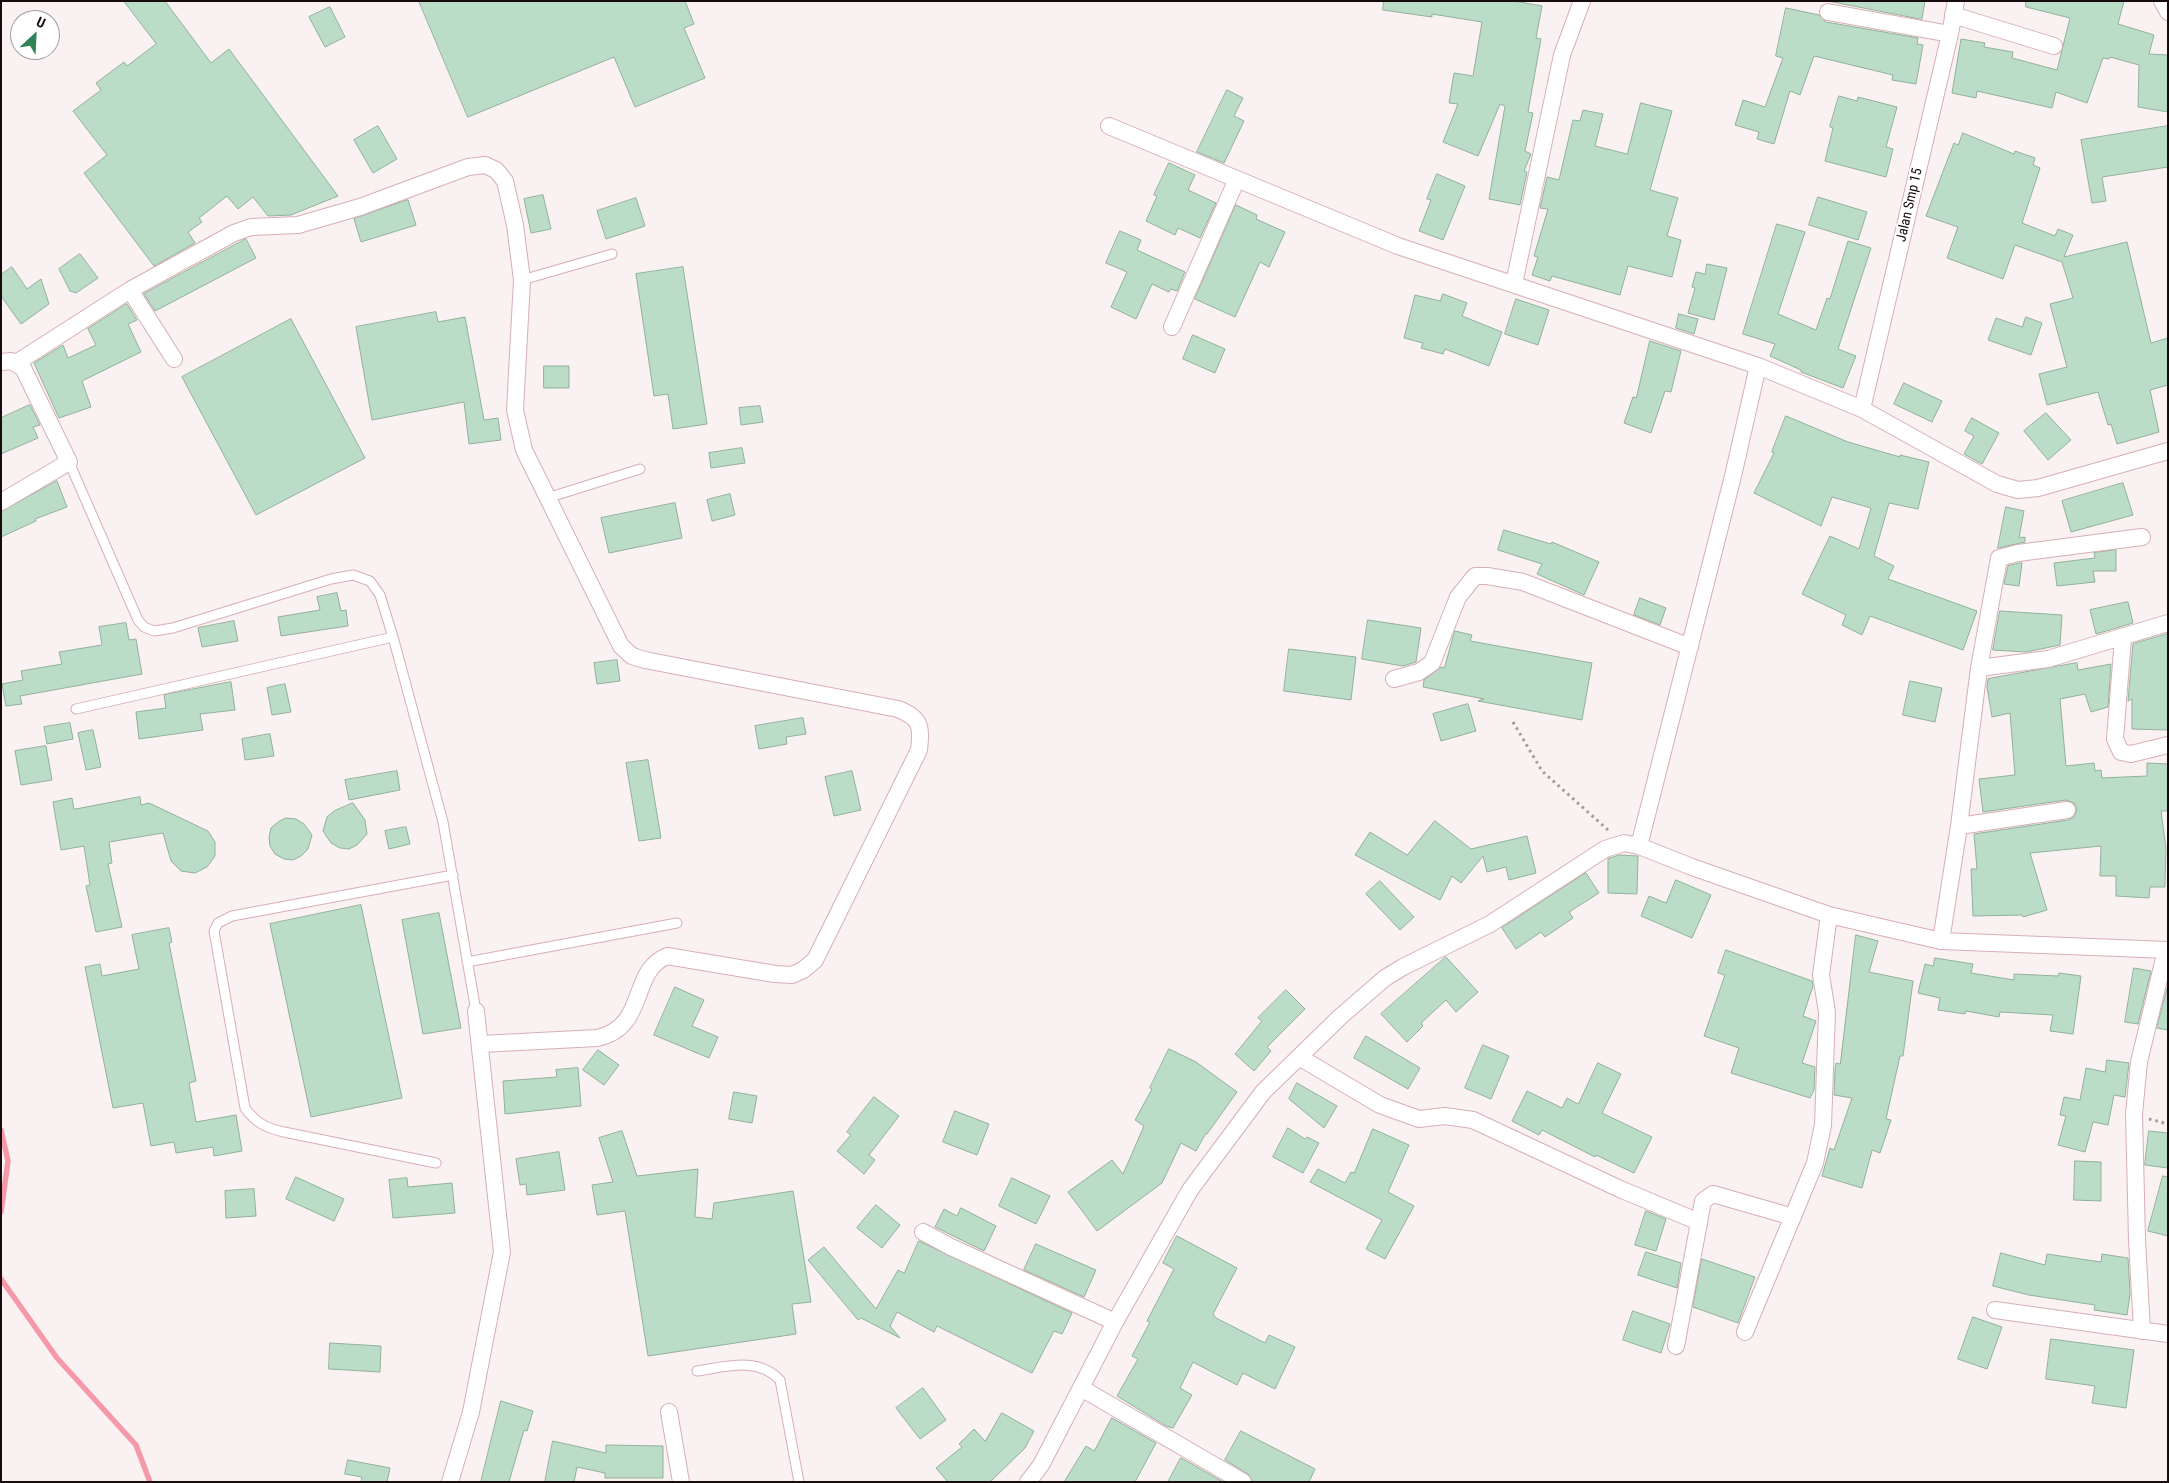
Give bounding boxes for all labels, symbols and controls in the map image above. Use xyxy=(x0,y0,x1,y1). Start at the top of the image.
north arrow xyxy=(10,10,60,60)
text: U xyxy=(34,13,48,31)
street label: Jalan Smp 15 xyxy=(1893,167,1927,243)

